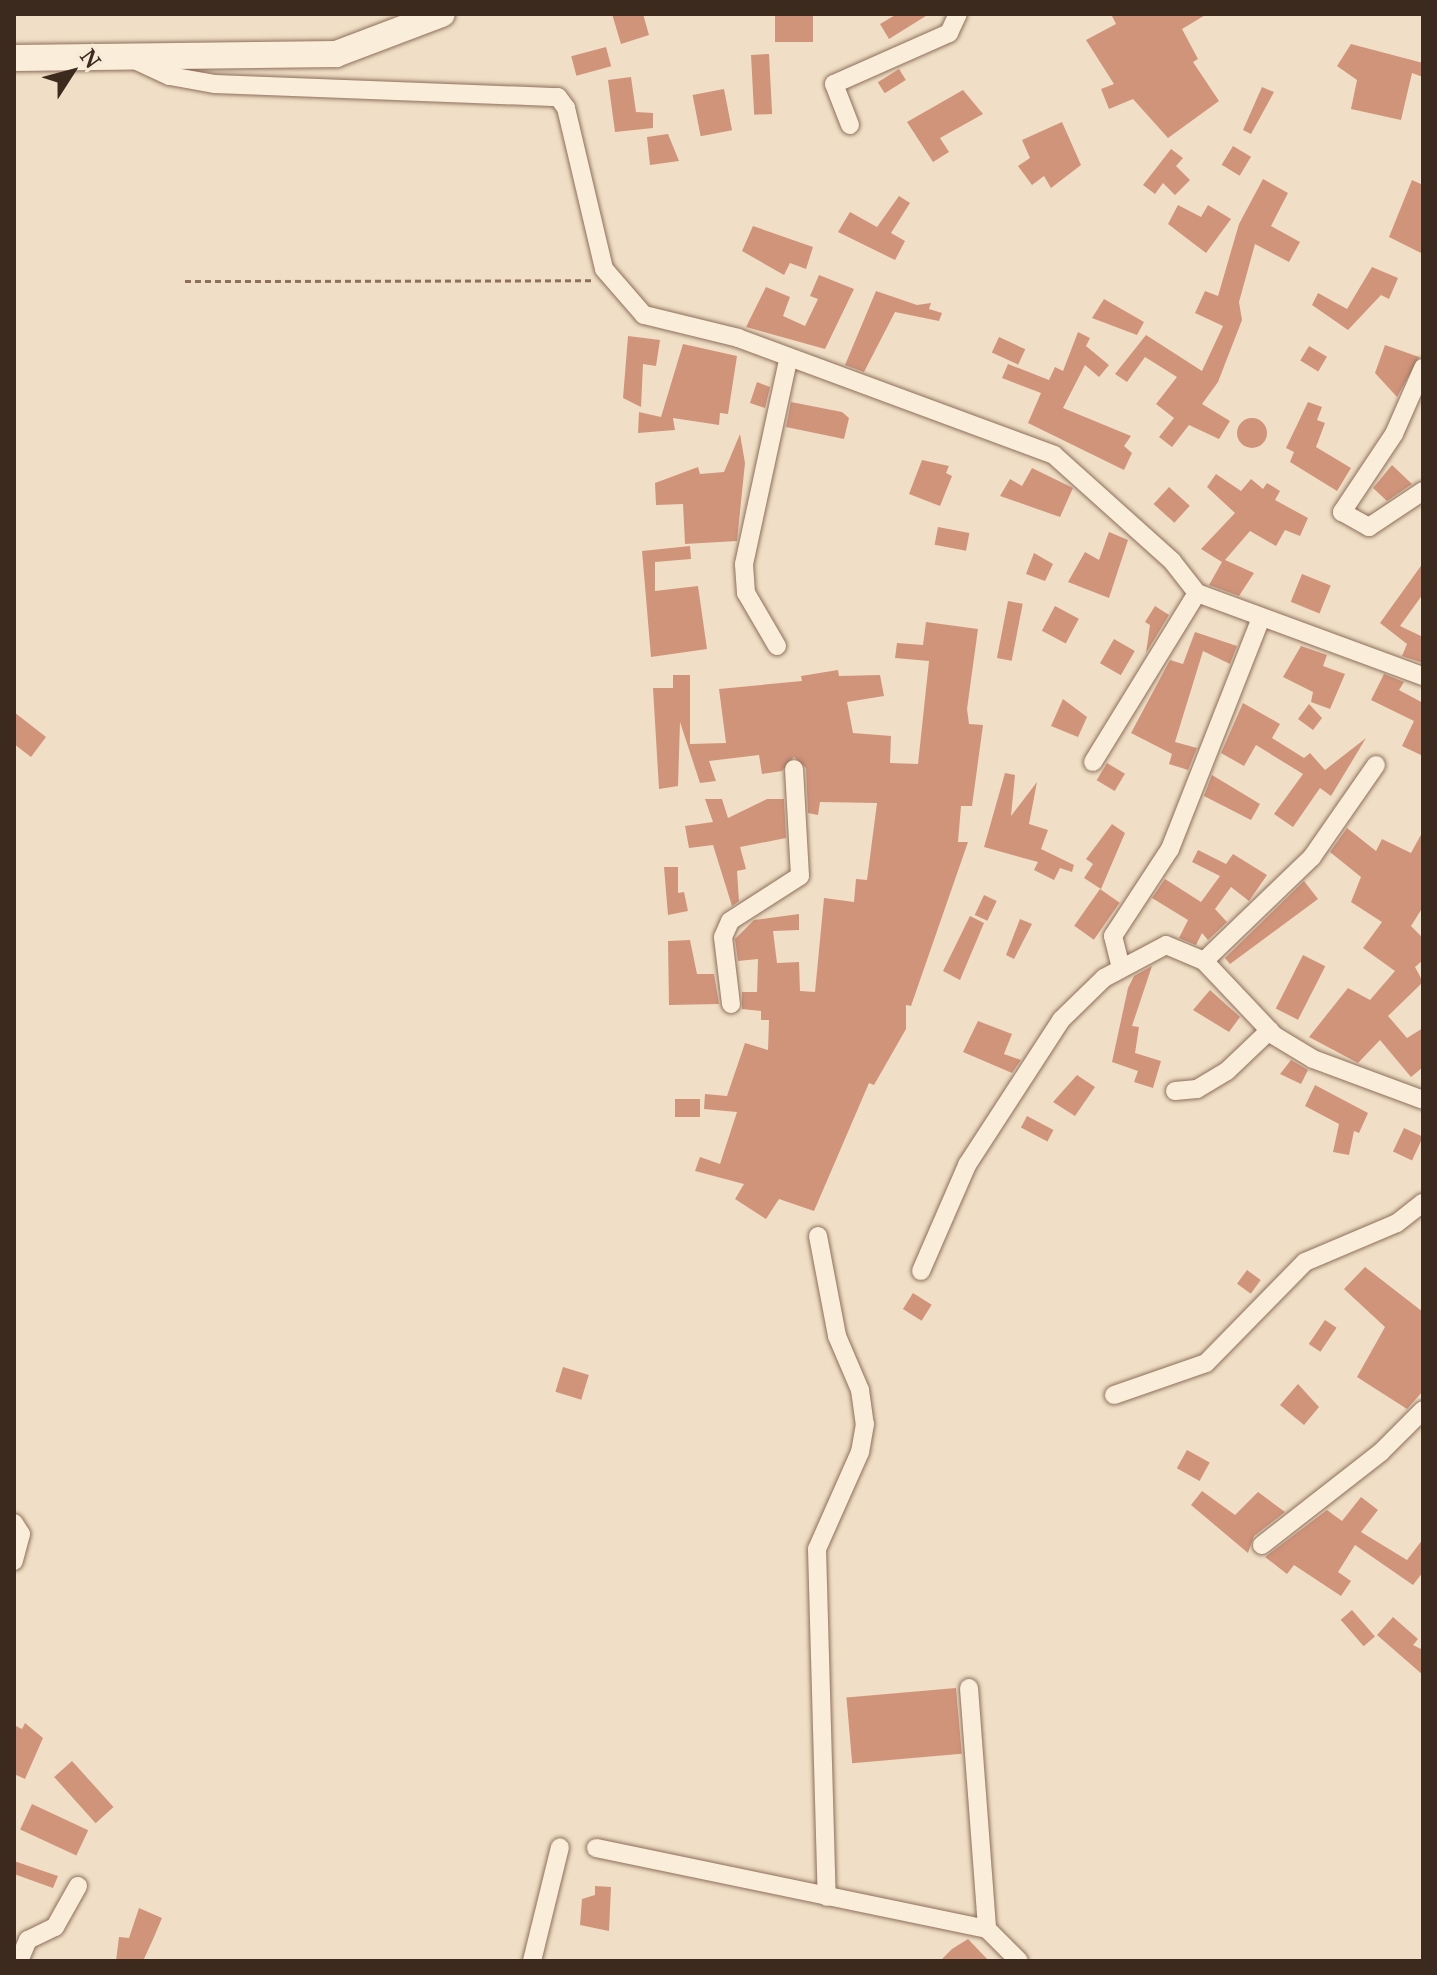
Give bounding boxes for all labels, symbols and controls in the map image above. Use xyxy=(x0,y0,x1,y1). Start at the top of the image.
north arrow xyxy=(32,32,112,112)
text: N xyxy=(74,42,109,74)

